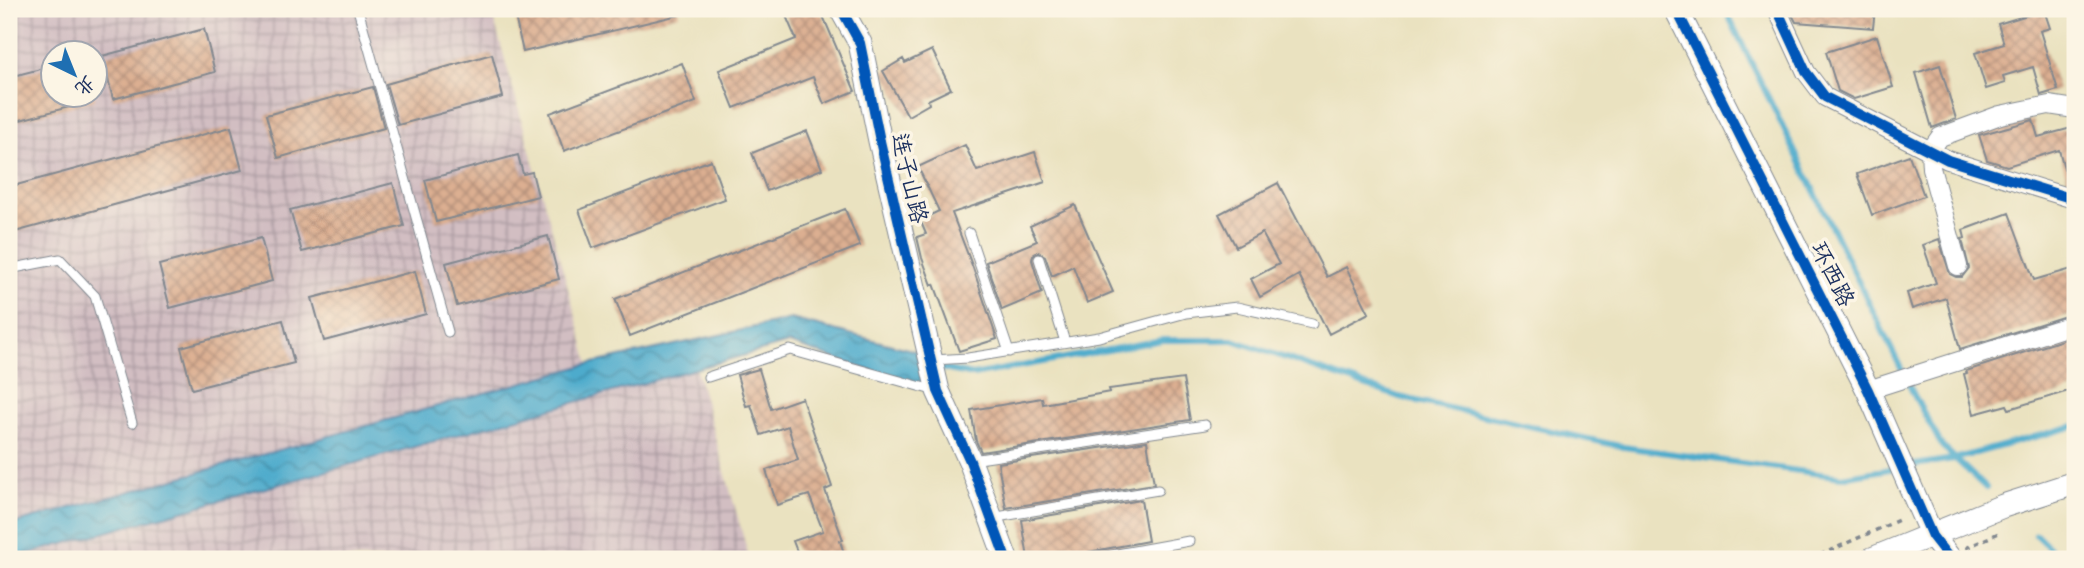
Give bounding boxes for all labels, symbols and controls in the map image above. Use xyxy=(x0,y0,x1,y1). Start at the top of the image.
north arrow xyxy=(38,38,108,108)
text: 北 xyxy=(70,71,99,100)
street label: 连子山路 xyxy=(886,130,933,226)
street label: 环西路 xyxy=(1805,237,1860,311)

